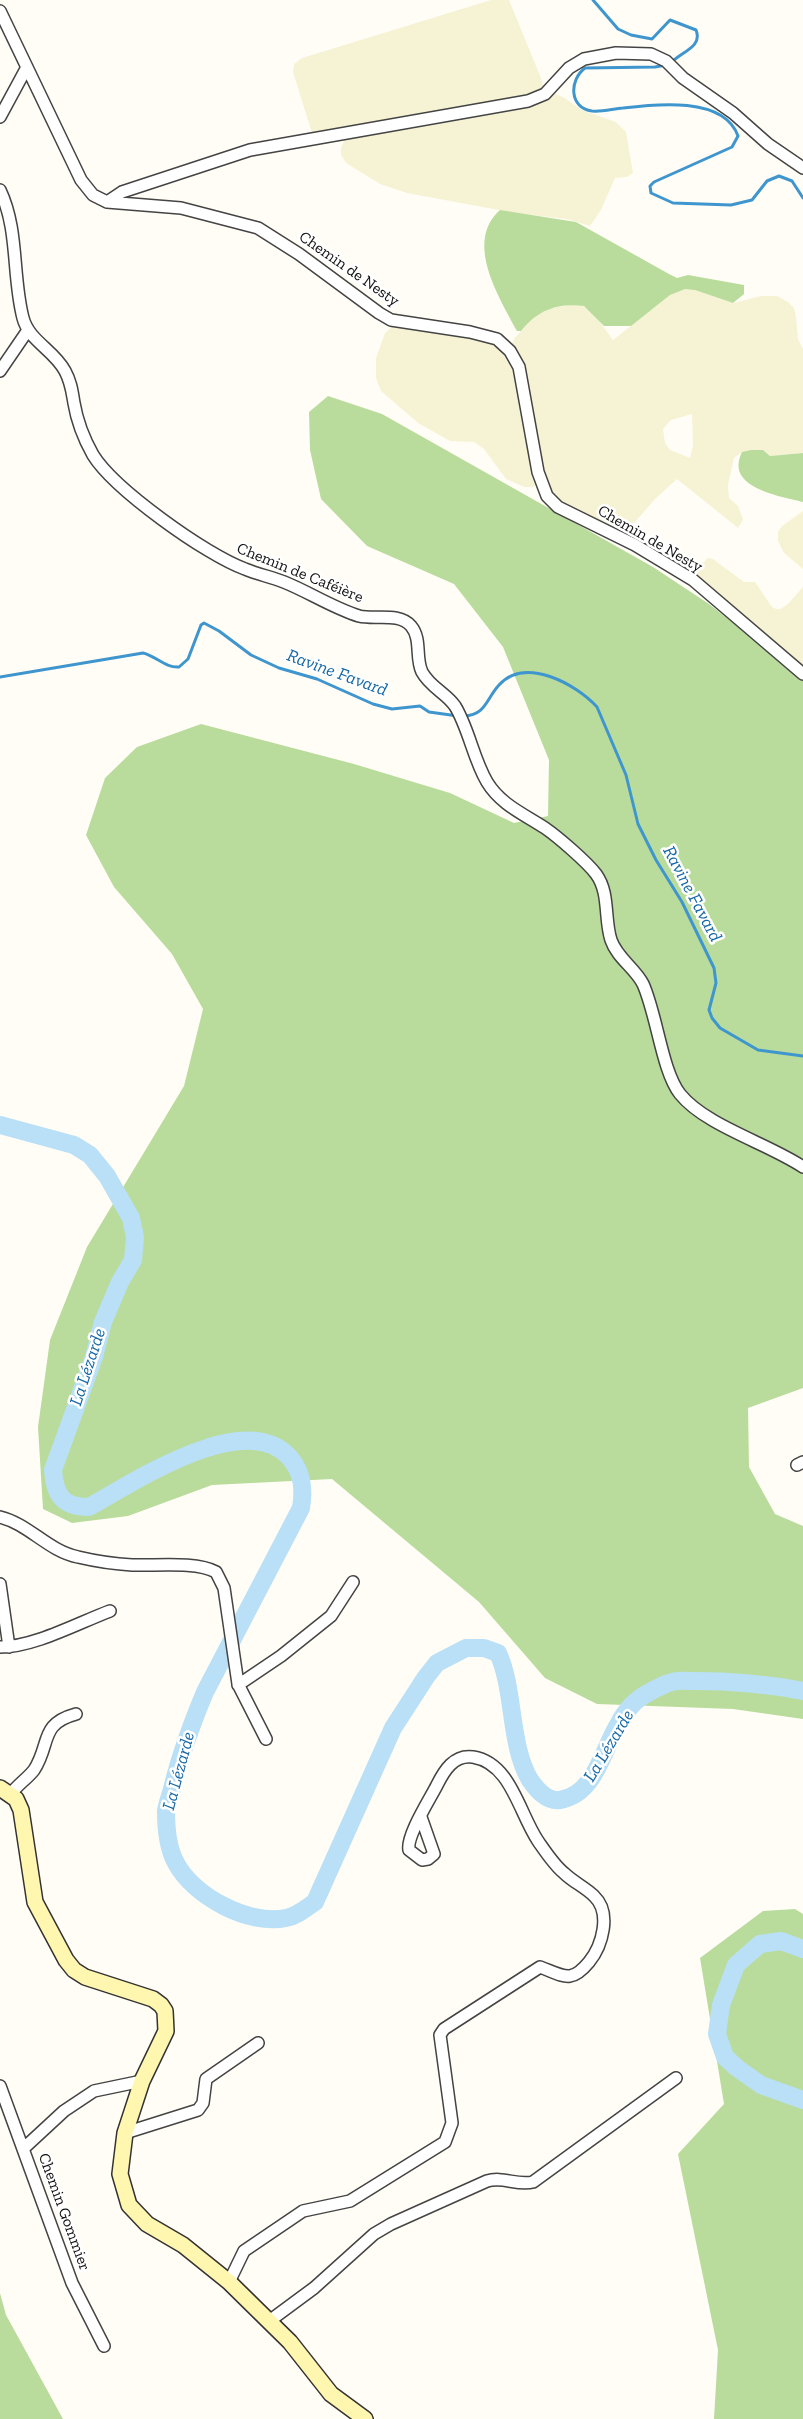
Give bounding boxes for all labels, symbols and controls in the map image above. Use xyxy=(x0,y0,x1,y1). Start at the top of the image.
street label: Chemin de Nesty xyxy=(295,227,403,311)
street label: Chemin de Nesty xyxy=(594,501,706,577)
street label: Chemin de Caféière xyxy=(234,539,366,607)
water label: Ravine Favard xyxy=(284,645,390,701)
water label: Ravine Favard xyxy=(658,842,726,946)
water label: La Lézarde xyxy=(65,1326,111,1408)
water label: La Lézarde xyxy=(579,1706,639,1786)
water label: La Lézarde xyxy=(158,1729,200,1813)
street label: Chemin Gommier xyxy=(34,2151,94,2273)

